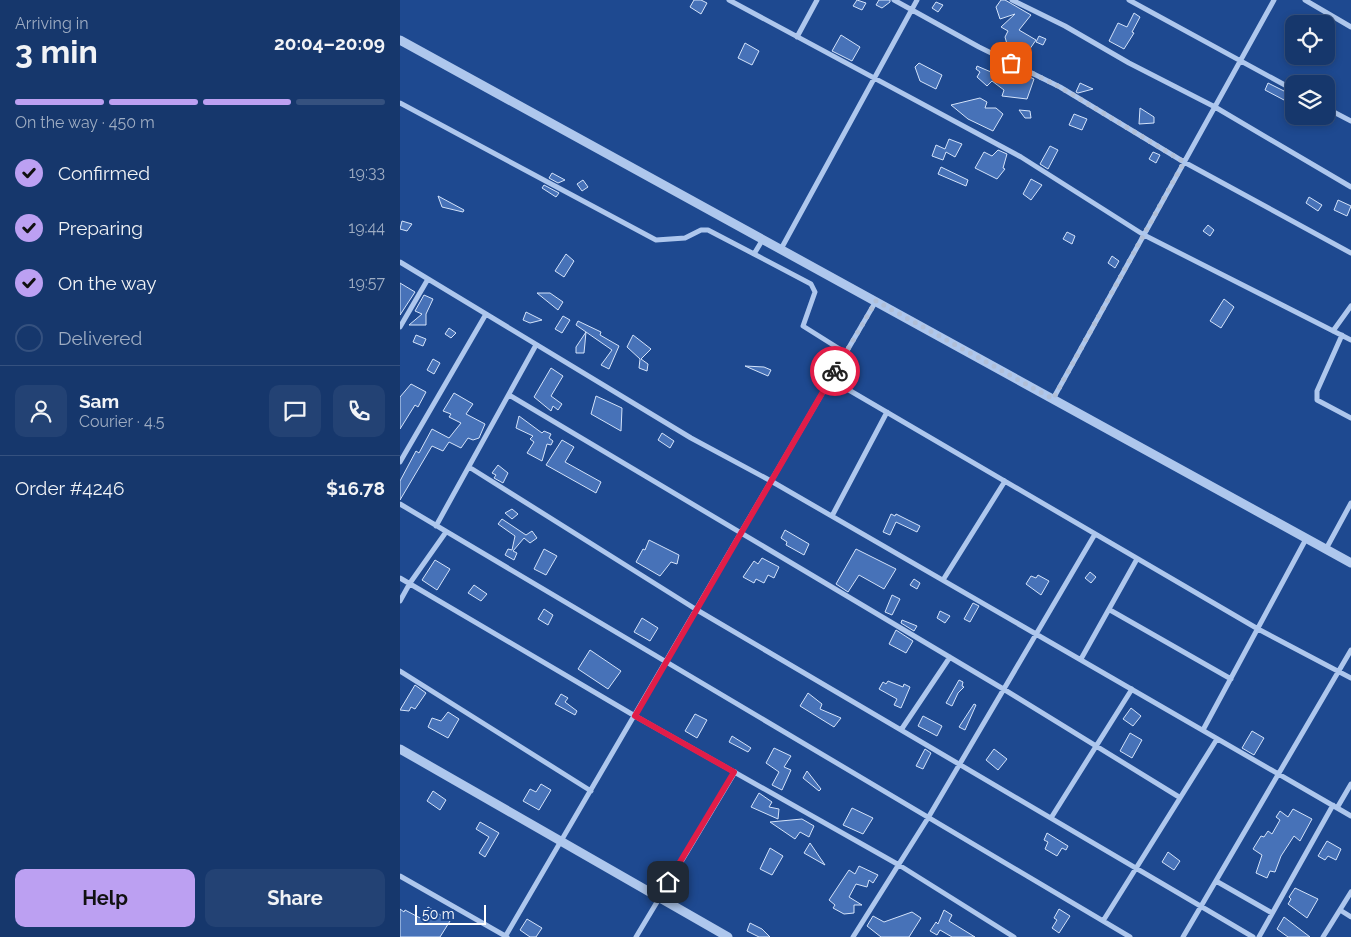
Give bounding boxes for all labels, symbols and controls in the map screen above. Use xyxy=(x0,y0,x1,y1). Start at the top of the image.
text: Arriving in xyxy=(15,14,89,33)
map controls xyxy=(1285,15,1335,125)
button: locate xyxy=(1285,15,1335,65)
text: 20:04–20:09 xyxy=(274,32,385,54)
text: 3 min xyxy=(15,33,98,70)
pin xyxy=(990,42,1032,84)
icon: bag xyxy=(997,49,1025,77)
button: layers xyxy=(1285,75,1335,125)
text: On the way · 450 m xyxy=(15,113,155,132)
icon: check xyxy=(15,159,43,187)
text: Confirmed xyxy=(58,162,150,184)
text: 19:33 xyxy=(349,163,385,182)
icon: check xyxy=(15,214,43,242)
text: Preparing xyxy=(58,217,143,239)
text: 19:44 xyxy=(348,218,385,237)
icon: check xyxy=(15,269,43,297)
text: On the way xyxy=(58,272,157,294)
text: 19:57 xyxy=(349,273,385,292)
text: Delivered xyxy=(58,327,142,349)
courier xyxy=(810,346,860,396)
icon: bike xyxy=(821,357,849,385)
button: person xyxy=(15,385,67,437)
button: chat xyxy=(269,385,321,437)
button: phone xyxy=(333,385,385,437)
text: Sam xyxy=(79,390,119,412)
text: Courier · 4.5 xyxy=(79,412,164,431)
text: Order #4246 xyxy=(15,477,124,499)
text: $16.78 xyxy=(326,477,385,499)
pin xyxy=(647,861,689,903)
icon: home xyxy=(654,868,682,896)
button: Help xyxy=(15,869,195,927)
button: Share xyxy=(205,869,385,927)
scale bar xyxy=(415,902,486,925)
text: 50 m xyxy=(422,906,455,922)

